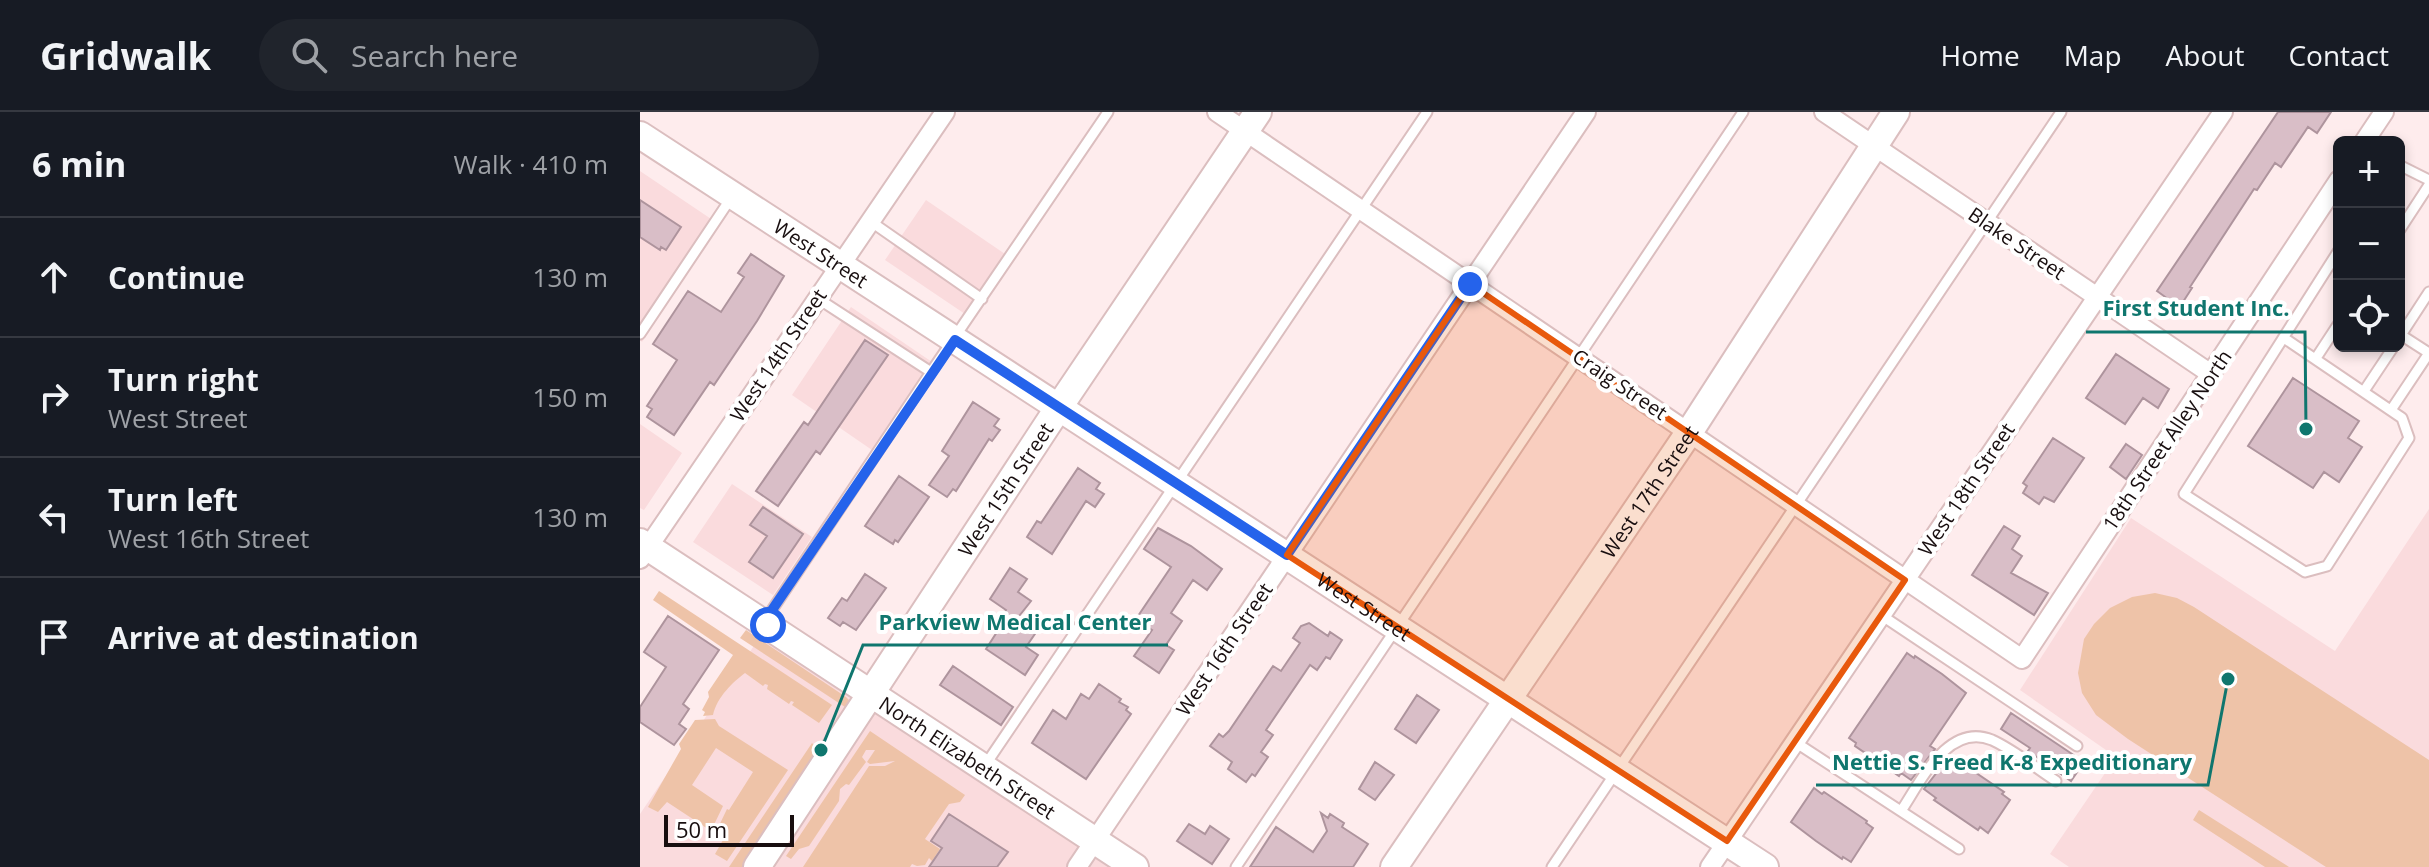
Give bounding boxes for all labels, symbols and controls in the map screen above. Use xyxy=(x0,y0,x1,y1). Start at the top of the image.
search box xyxy=(259,19,819,91)
text: Gridwalk xyxy=(40,29,211,81)
icon: search xyxy=(287,33,331,77)
text: Search here xyxy=(351,35,518,76)
text: Home xyxy=(1941,36,2020,74)
text: Map xyxy=(2064,36,2122,74)
text: About xyxy=(2166,36,2244,74)
text: Contact xyxy=(2288,36,2389,74)
map controls xyxy=(2333,136,2405,352)
button: + xyxy=(2333,136,2405,208)
text: 6 min xyxy=(32,141,126,187)
text: Walk · 410 m xyxy=(454,146,608,182)
street label: Blake Street xyxy=(1963,201,2071,285)
button: − xyxy=(2333,208,2405,280)
street label: West Street xyxy=(769,212,873,293)
icon: ahead xyxy=(32,255,76,299)
text: Continue xyxy=(108,257,245,298)
text: 130 m xyxy=(533,259,608,295)
route end xyxy=(1452,266,1488,302)
button: locate xyxy=(2333,280,2405,352)
street label: West 14th Street xyxy=(724,283,832,427)
callout: First Student Inc. xyxy=(2086,286,2305,332)
text: First Student Inc. xyxy=(2102,292,2290,322)
street label: Craig Street xyxy=(1567,342,1673,426)
street label: 18th Street Alley North xyxy=(2096,344,2238,536)
text: Turn right xyxy=(108,359,259,400)
icon: right xyxy=(32,375,76,419)
text: 150 m xyxy=(533,379,608,415)
text: West Street xyxy=(108,400,248,436)
street label: West 15th Street xyxy=(951,417,1059,561)
street label: West 18th Street xyxy=(1912,417,2020,561)
street label: West 17th Street xyxy=(1594,420,1704,563)
text: Turn left xyxy=(108,479,238,520)
icon: left xyxy=(32,495,76,539)
text: 130 m xyxy=(533,499,608,535)
text: West 16th Street xyxy=(108,520,309,556)
street label: West Street xyxy=(1312,566,1417,647)
street label: West 16th Street xyxy=(1170,577,1278,721)
callout: Parkview Medical Center xyxy=(863,599,1168,645)
text: Parkview Medical Center xyxy=(879,606,1151,636)
route start xyxy=(750,607,786,643)
icon: arrive xyxy=(32,615,76,659)
text: Arrive at destination xyxy=(108,617,419,658)
street label: North Elizabeth Street xyxy=(874,689,1061,825)
callout: Nettie S. Freed K-8 Expeditionary xyxy=(1816,739,2208,785)
text: Nettie S. Freed K-8 Expeditionary xyxy=(1832,746,2192,776)
scale bar xyxy=(664,811,794,847)
text: 50 m xyxy=(676,814,727,844)

